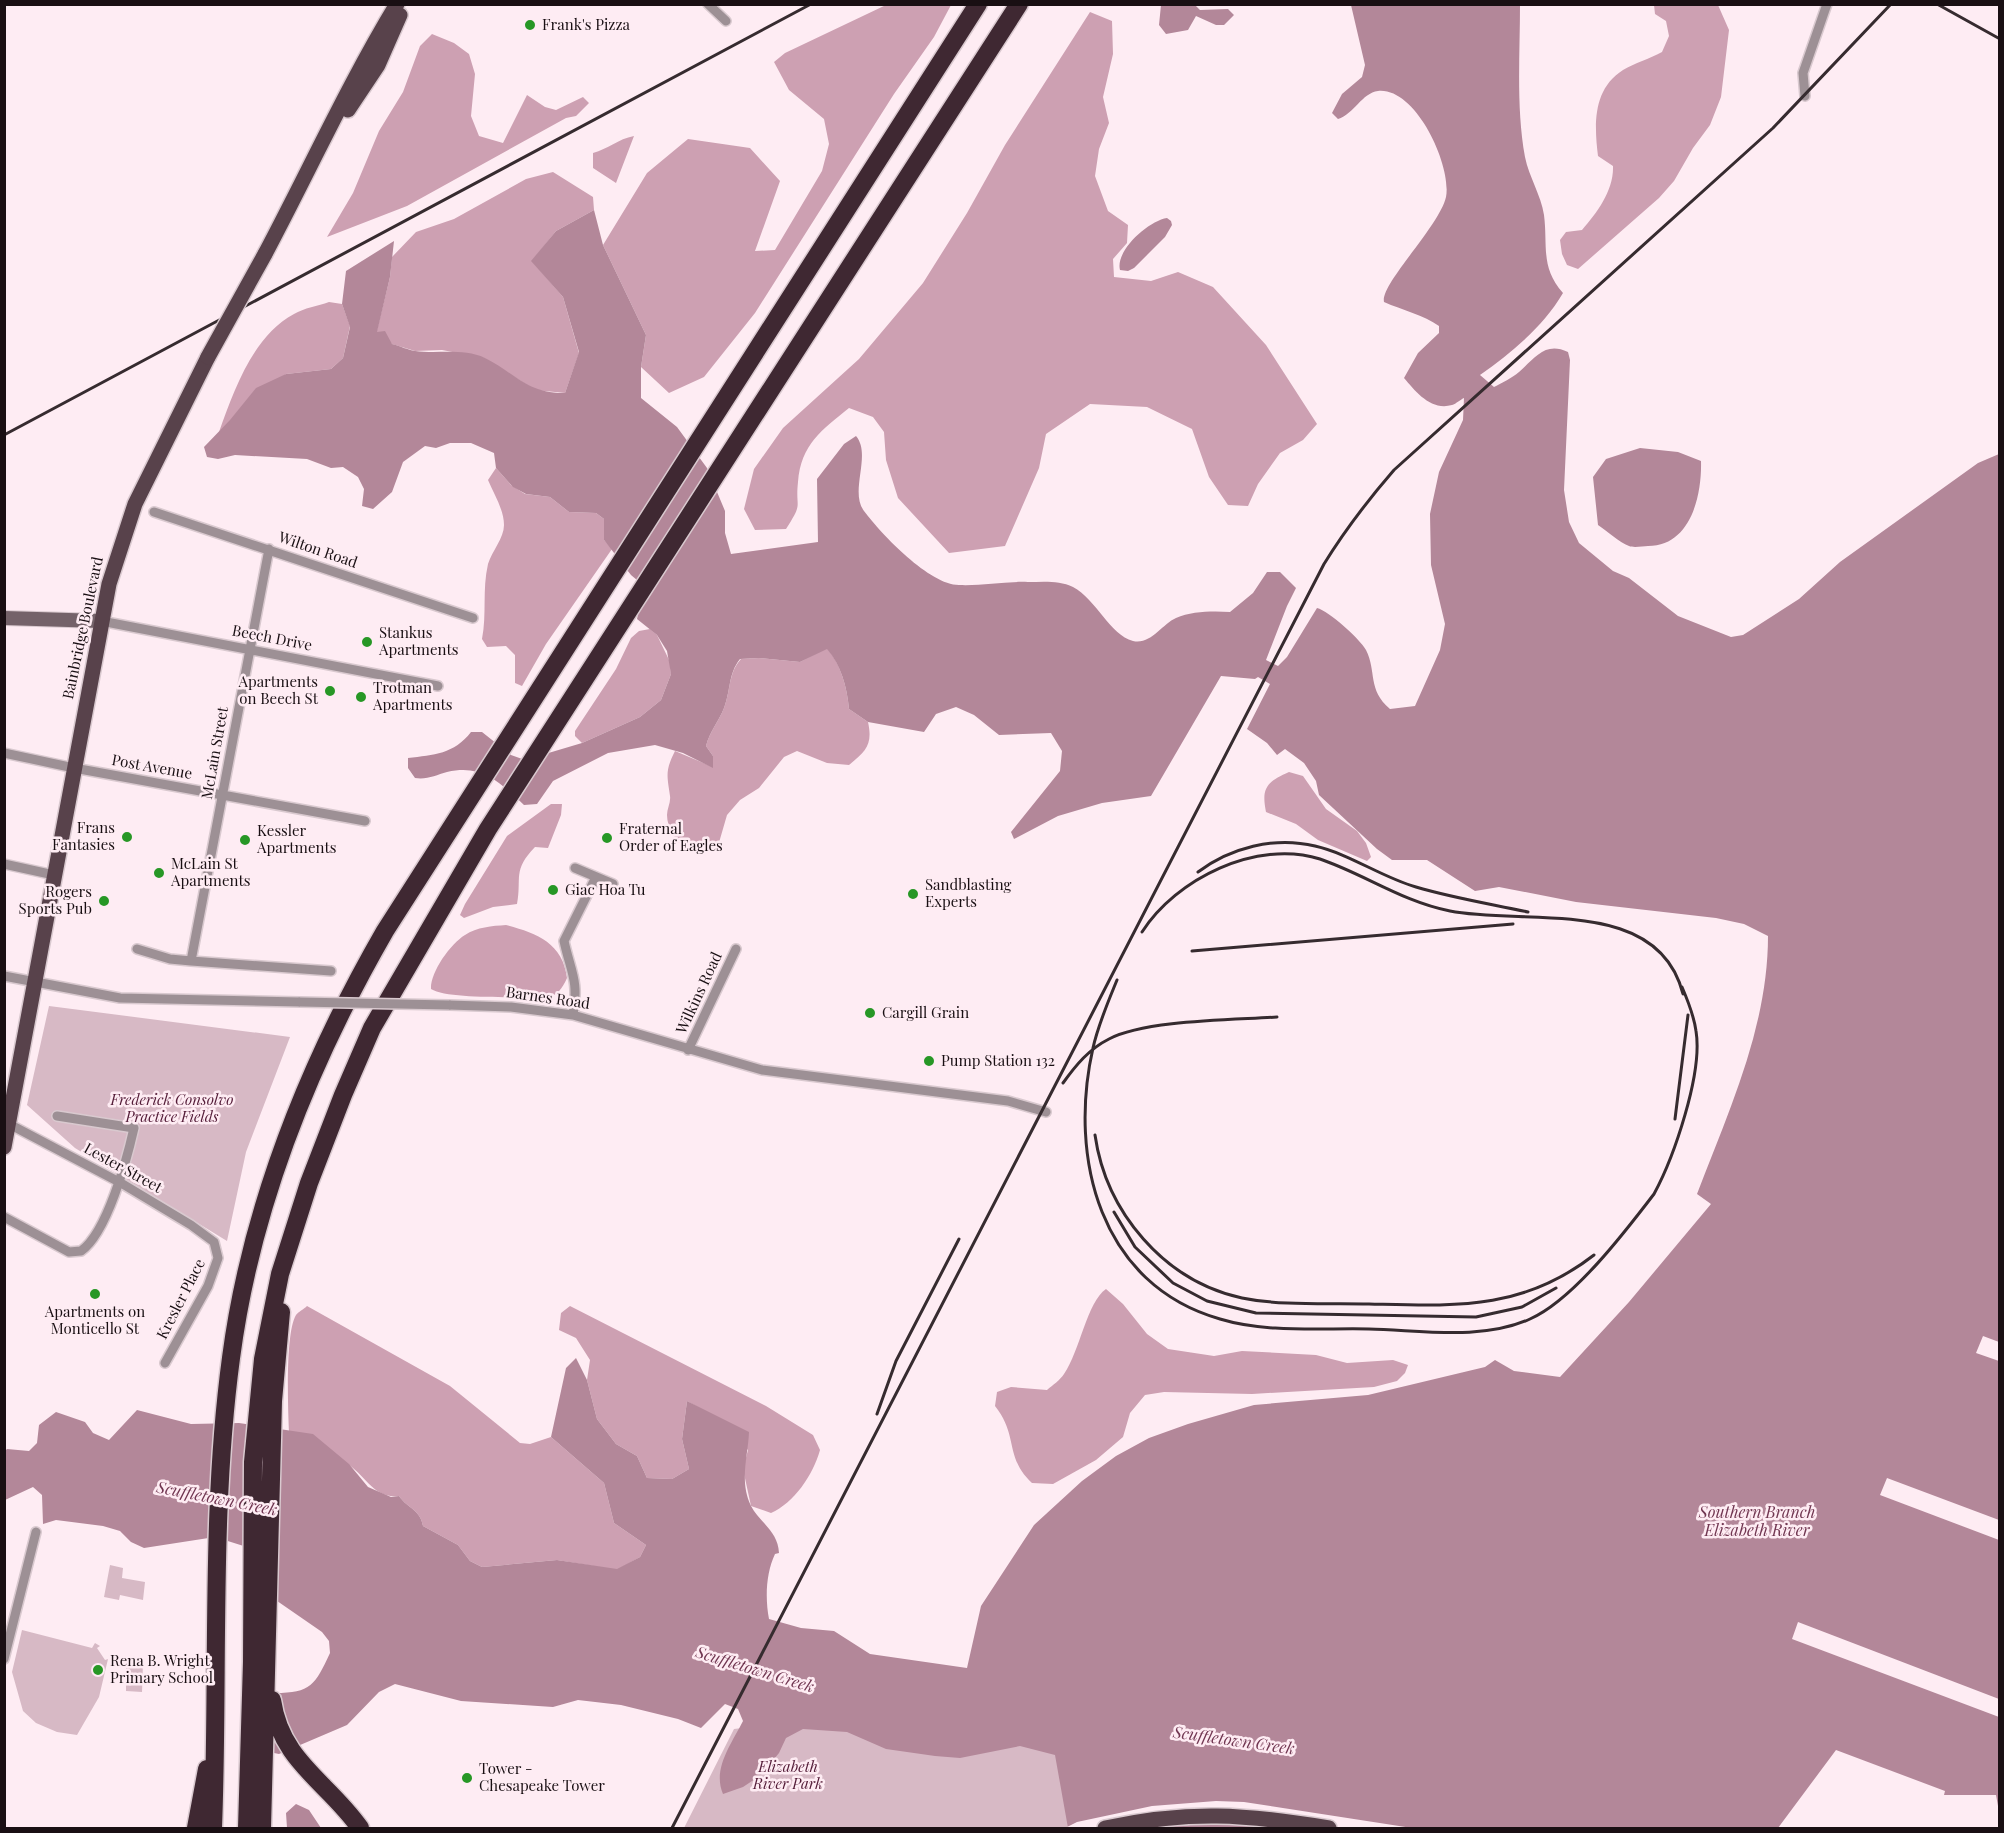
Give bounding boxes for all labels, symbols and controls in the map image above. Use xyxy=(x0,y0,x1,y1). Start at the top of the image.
place label: Frank's Pizza xyxy=(542,14,631,34)
marker: Frank's Pizza xyxy=(523,18,537,32)
street label: Wilton Road xyxy=(275,526,361,572)
street label: Bainbridge Boulevard xyxy=(57,554,107,701)
street label: Beech Drive xyxy=(230,619,314,655)
place label: Stankus Apartments xyxy=(378,622,459,659)
marker: Stankus Apartments xyxy=(360,635,374,649)
place label: Apartments on Beech St xyxy=(237,671,319,708)
place label: Trotman Apartments xyxy=(372,677,453,714)
marker: Apartments on Beech St xyxy=(323,684,337,698)
marker: Trotman Apartments xyxy=(354,690,368,704)
street label: McLain Street xyxy=(196,704,232,801)
street label: Post Avenue xyxy=(110,749,194,783)
place label: Frans Fantasies xyxy=(52,817,115,854)
place label: Fraternal Order of Eagles xyxy=(619,818,723,855)
place label: Kessler Apartments xyxy=(256,820,337,857)
marker: Frans Fantasies xyxy=(120,830,134,844)
marker: Fraternal Order of Eagles xyxy=(600,831,614,845)
marker: Kessler Apartments xyxy=(238,833,252,847)
place label: McLain St Apartments xyxy=(170,853,251,890)
marker: McLain St Apartments xyxy=(152,866,166,880)
place label: Sandblasting Experts xyxy=(925,874,1012,911)
place label: Giac Hoa Tu xyxy=(565,879,646,899)
place label: Rogers Sports Pub xyxy=(19,881,92,918)
marker: Giac Hoa Tu xyxy=(546,883,560,897)
marker: Sandblasting Experts xyxy=(906,887,920,901)
marker: Rogers Sports Pub xyxy=(97,894,111,908)
street label: Wilkins Road xyxy=(670,948,726,1038)
street label: Barnes Road xyxy=(505,981,592,1013)
place label: Cargill Grain xyxy=(882,1002,969,1022)
marker: Cargill Grain xyxy=(863,1006,877,1020)
place label: Pump Station 132 xyxy=(941,1050,1055,1070)
marker: Pump Station 132 xyxy=(922,1054,936,1068)
park label: Frederick Consolvo Practice Fields xyxy=(109,1089,234,1126)
street label: Lester Street xyxy=(81,1137,167,1197)
street label: Kresler Place xyxy=(151,1255,209,1342)
marker: Apartments on Monticello St xyxy=(88,1287,102,1301)
place label: Apartments on Monticello St xyxy=(44,1301,145,1338)
water label: Scuffletown Creek xyxy=(154,1475,279,1519)
water label: Southern Branch Elizabeth River xyxy=(1698,1501,1815,1540)
water label: Scuffletown Creek xyxy=(693,1640,817,1696)
place label: Rena B. Wright Primary School xyxy=(110,1650,213,1687)
marker: Rena B. Wright Primary School xyxy=(91,1663,105,1677)
water label: Scuffletown Creek xyxy=(1171,1720,1296,1758)
park label: Elizabeth River Park xyxy=(752,1756,823,1793)
place label: Tower - Chesapeake Tower xyxy=(479,1758,605,1795)
marker: Tower - Chesapeake Tower xyxy=(460,1771,474,1785)

